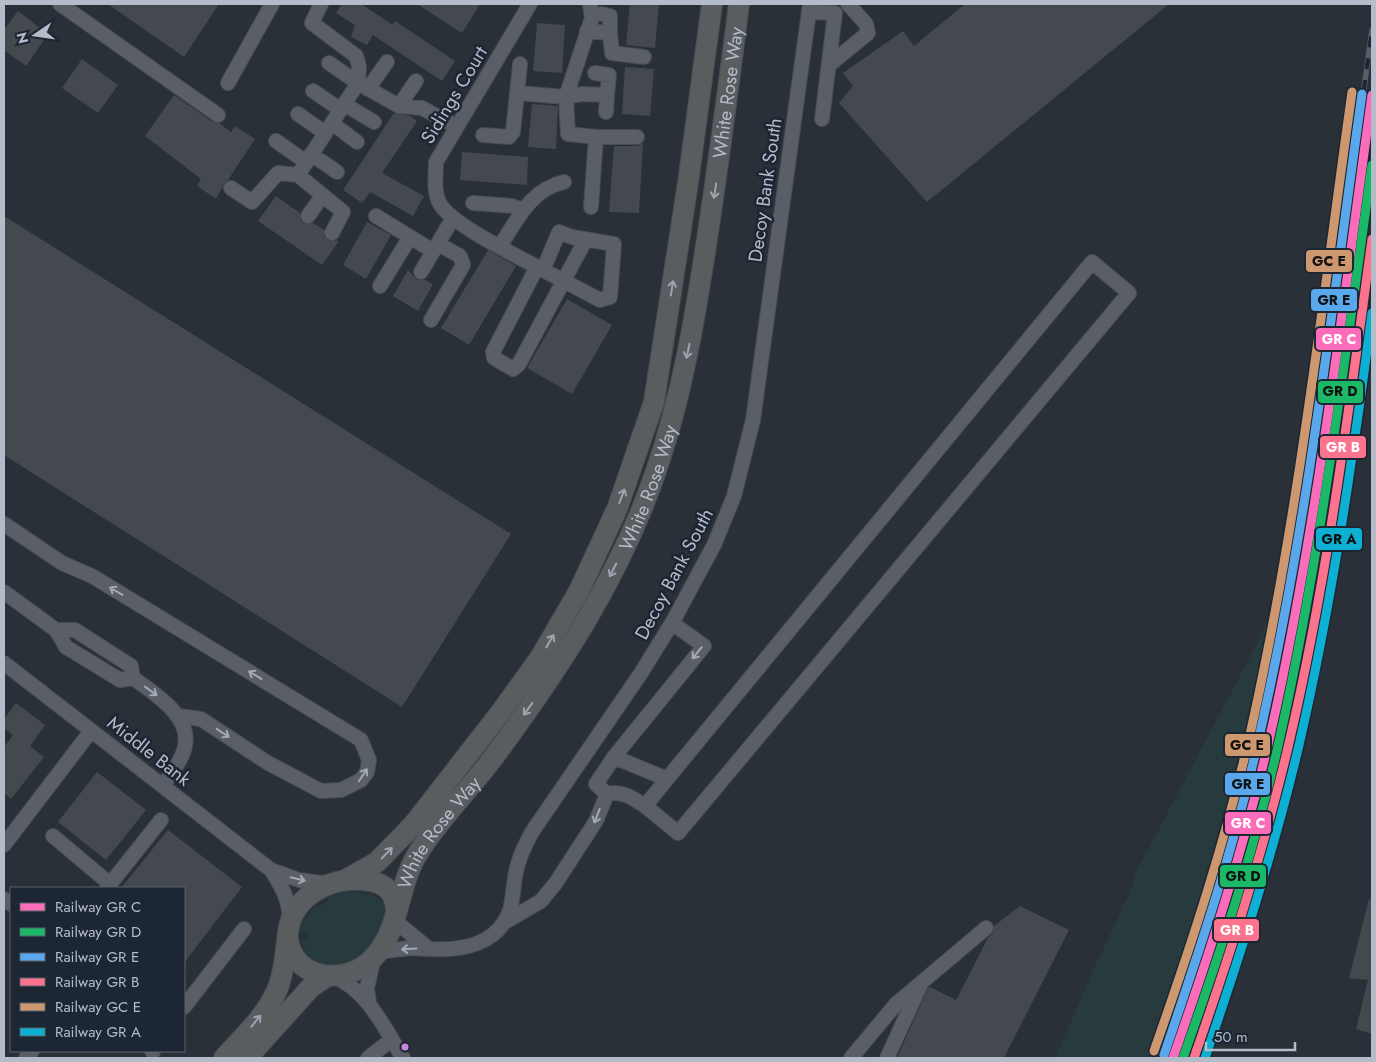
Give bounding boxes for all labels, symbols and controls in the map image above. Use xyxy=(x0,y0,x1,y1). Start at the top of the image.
north arrow xyxy=(10,10,60,60)
street label: White Rose Way xyxy=(705,25,750,160)
text: N xyxy=(11,30,33,46)
street label: Sidings Court xyxy=(414,41,494,149)
street label: Decoy Bank South xyxy=(742,116,788,264)
one-way arrow xyxy=(709,183,719,199)
line badge: GC E xyxy=(1305,249,1353,273)
text: GC E xyxy=(1312,251,1346,271)
one-way arrow xyxy=(668,280,678,296)
line badge: GR E xyxy=(1310,288,1358,312)
text: GR E xyxy=(1317,290,1351,310)
line badge: GR C xyxy=(1315,327,1362,351)
text: GR C xyxy=(1322,329,1356,349)
one-way arrow xyxy=(683,343,692,359)
line badge: GR D xyxy=(1317,380,1364,404)
text: GR D xyxy=(1323,381,1357,401)
street label: White Rose Way xyxy=(612,421,683,555)
line badge: GR B xyxy=(1319,435,1367,459)
text: GR B xyxy=(1326,437,1360,457)
one-way arrow xyxy=(618,489,627,504)
street label: Decoy Bank South xyxy=(628,504,720,644)
line badge: GR A xyxy=(1315,527,1363,551)
text: GR A xyxy=(1322,529,1357,549)
one-way arrow xyxy=(608,562,617,577)
one-way arrow xyxy=(110,585,124,595)
one-way arrow xyxy=(545,634,555,649)
one-way arrow xyxy=(692,647,703,660)
one-way arrow xyxy=(249,670,263,680)
one-way arrow xyxy=(144,686,158,696)
one-way arrow xyxy=(523,702,534,715)
street label: Middle Bank xyxy=(101,710,197,793)
one-way arrow xyxy=(216,728,230,739)
line badge: GC E xyxy=(1224,733,1271,757)
text: GC E xyxy=(1230,735,1264,755)
one-way arrow xyxy=(358,768,368,782)
street label: White Rose Way xyxy=(390,770,487,892)
line badge: GR E xyxy=(1224,772,1271,796)
text: GR E xyxy=(1231,774,1265,794)
one-way arrow xyxy=(592,808,601,823)
line badge: GR C xyxy=(1224,811,1272,835)
text: GR C xyxy=(1231,813,1265,833)
one-way arrow xyxy=(381,846,393,859)
line badge: GR D xyxy=(1219,864,1267,888)
text: GR D xyxy=(1226,866,1260,886)
one-way arrow xyxy=(290,875,306,885)
legend xyxy=(10,887,185,1052)
text: Railway GR C xyxy=(55,896,141,918)
line badge: GR B xyxy=(1213,918,1260,942)
text: GR B xyxy=(1220,920,1254,940)
text: Railway GR D xyxy=(55,921,141,943)
one-way arrow xyxy=(401,945,417,954)
text: Railway GR E xyxy=(55,946,139,968)
text: Railway GR B xyxy=(55,971,139,993)
text: Railway GC E xyxy=(55,996,141,1018)
one-way arrow xyxy=(251,1015,262,1028)
scale bar xyxy=(1206,1020,1295,1052)
text: Railway GR A xyxy=(55,1021,141,1043)
text: 50 m xyxy=(1214,1026,1248,1048)
unlabelled marker xyxy=(400,1042,410,1052)

